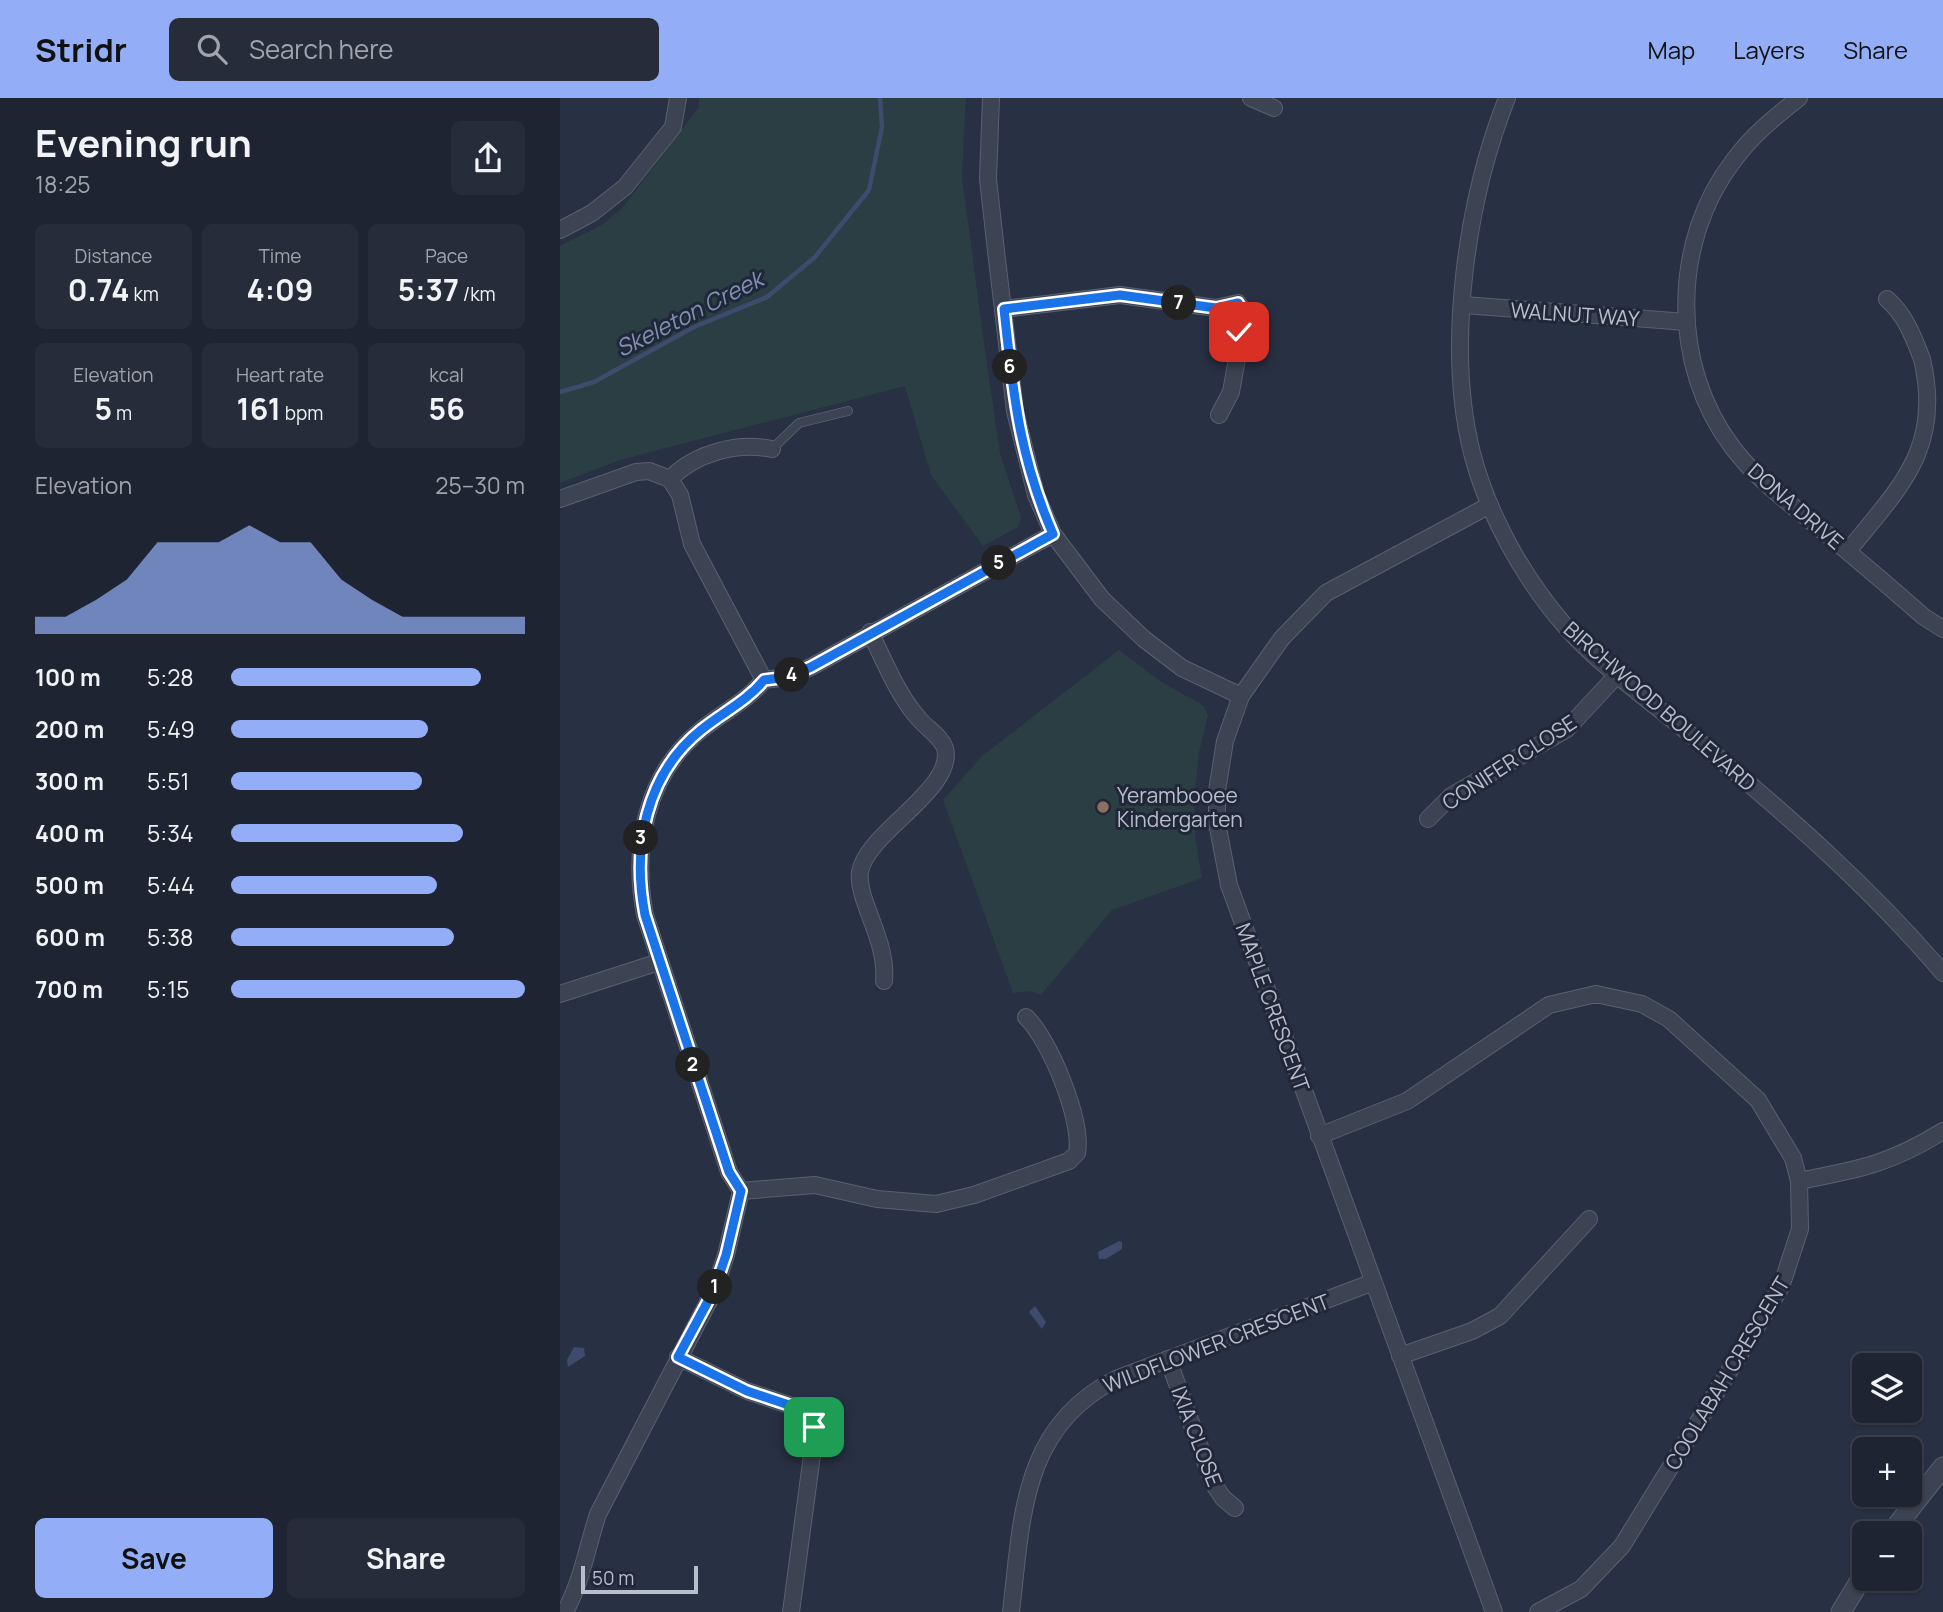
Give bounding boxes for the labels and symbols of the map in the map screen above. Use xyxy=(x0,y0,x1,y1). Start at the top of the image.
water label: Skeleton Creek xyxy=(610,261,771,364)
pin: 7 xyxy=(1162,286,1196,320)
street label: WALNUT WAY xyxy=(1510,296,1641,332)
pin xyxy=(1209,302,1269,362)
pin: 6 xyxy=(993,350,1028,384)
street label: DONA DRIVE xyxy=(1742,457,1850,555)
pin: 5 xyxy=(982,546,1017,580)
street label: BIRCHWOOD BOULEVARD xyxy=(1558,615,1762,797)
pin: 4 xyxy=(775,658,810,692)
street label: CONIFER CLOSE xyxy=(1436,708,1582,816)
place label: Yerambooee Kindergarten xyxy=(1117,781,1243,833)
marker: Yerambooee Kindergarten xyxy=(1095,799,1111,815)
pin: 3 xyxy=(624,820,658,856)
street label: MAPLE CRESCENT xyxy=(1230,919,1317,1095)
pin: 2 xyxy=(676,1048,710,1082)
pin: 1 xyxy=(698,1270,732,1304)
street label: COOLABAH CRESCENT xyxy=(1658,1271,1796,1475)
street label: WILDFLOWER CRESCENT xyxy=(1099,1287,1334,1399)
street label: IXIA CLOSE xyxy=(1165,1382,1229,1490)
pin xyxy=(784,1397,844,1457)
scale bar xyxy=(581,1563,698,1595)

